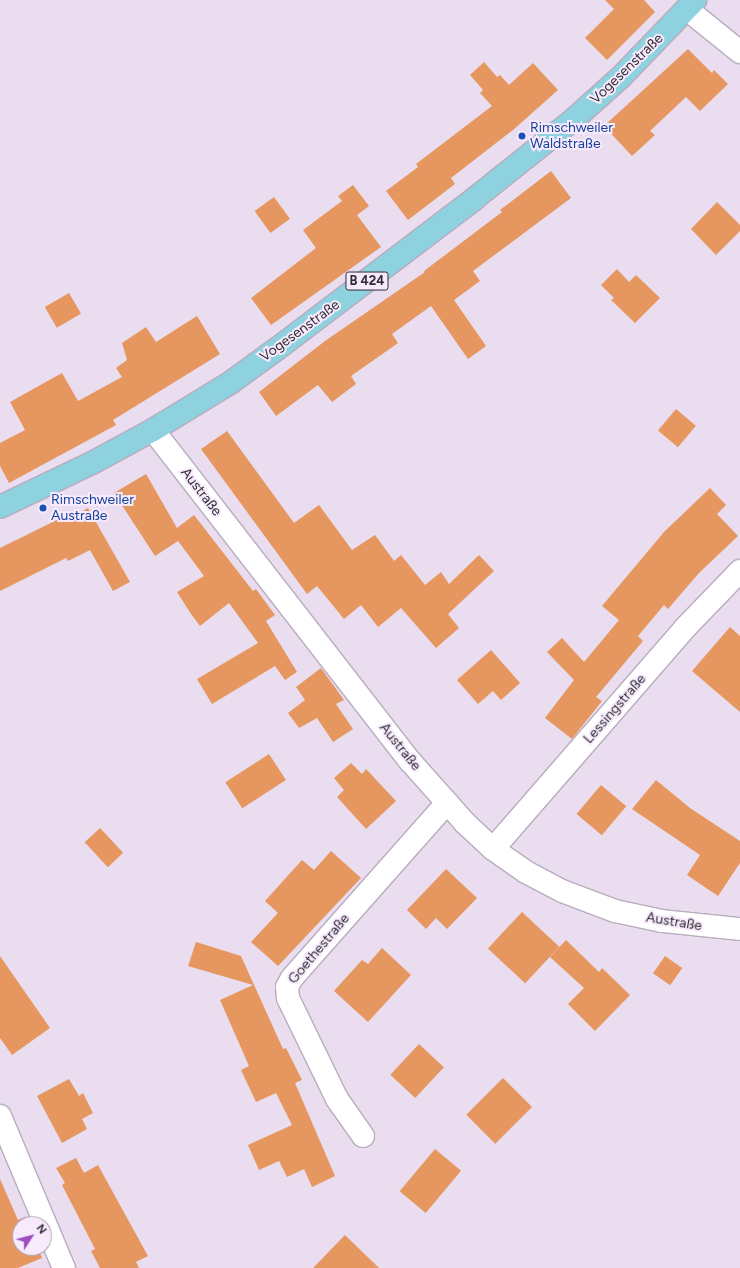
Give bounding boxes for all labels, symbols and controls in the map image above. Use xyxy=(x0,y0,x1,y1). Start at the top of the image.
street label: Vogesenstraße xyxy=(587,30,667,108)
place label: Rimschweiler Waldstraße xyxy=(530,120,613,152)
marker: Rimschweiler Waldstraße xyxy=(517,131,527,141)
road number: B 424 xyxy=(345,270,389,292)
street label: Vogesenstraße xyxy=(257,296,343,366)
street label: Austraße xyxy=(177,465,225,519)
place label: Rimschweiler Austraße xyxy=(51,492,134,524)
marker: Rimschweiler Austraße xyxy=(38,503,48,513)
street label: Lessingstraße xyxy=(580,671,650,747)
street label: Austraße xyxy=(376,720,424,774)
street label: Austraße xyxy=(645,909,703,935)
street label: Goethestraße xyxy=(285,911,353,987)
north arrow xyxy=(12,1216,52,1256)
text: N xyxy=(34,1222,49,1236)

